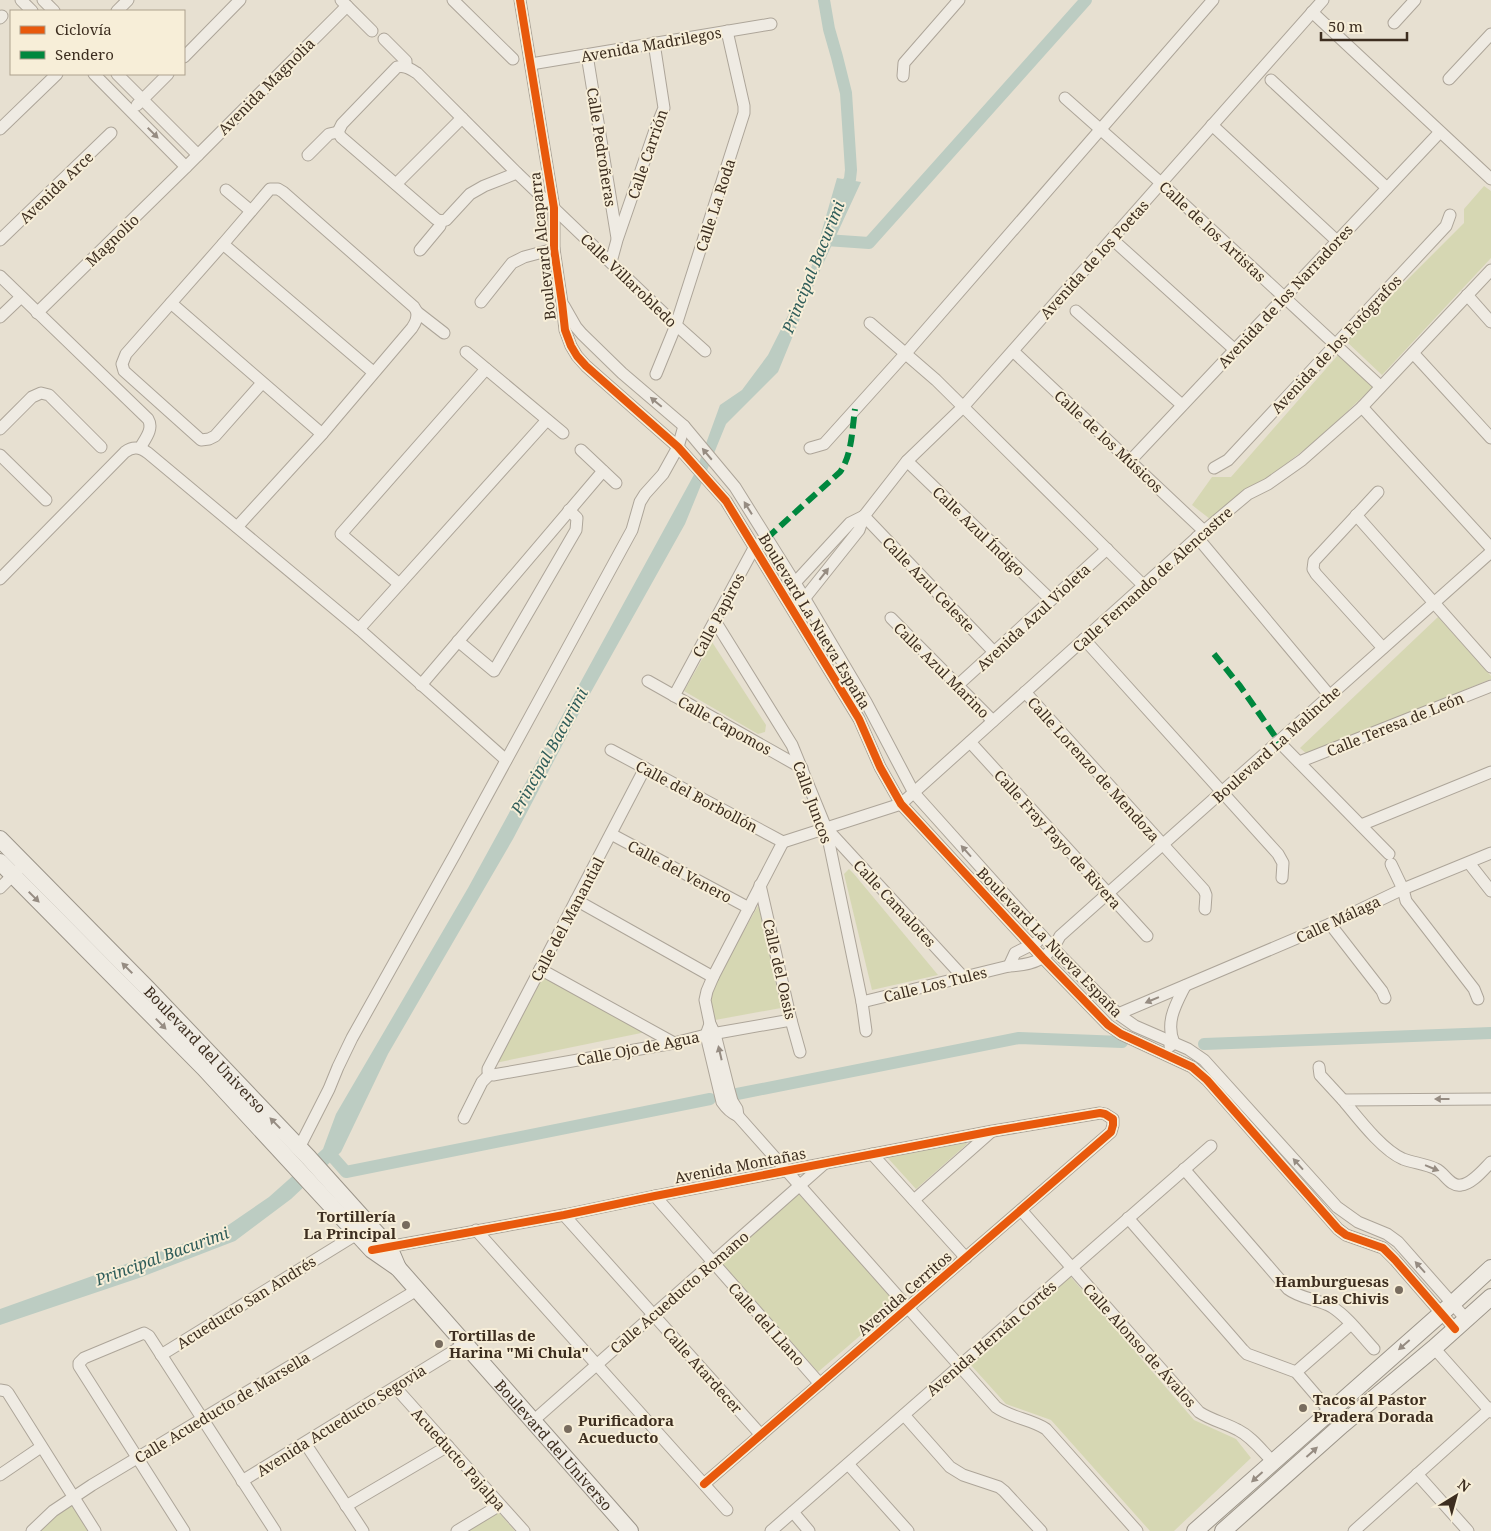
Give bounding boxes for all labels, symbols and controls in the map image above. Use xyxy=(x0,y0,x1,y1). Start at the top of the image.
legend xyxy=(10,10,185,75)
scale bar xyxy=(1321,10,1407,42)
text: 50 m xyxy=(1328,16,1363,36)
text: Ciclovía xyxy=(55,19,112,39)
street label: Avenida Madrilegos xyxy=(579,22,723,66)
street label: Avenida Magnolia xyxy=(213,33,319,139)
text: Sendero xyxy=(55,44,114,64)
street label: Calle Pedroñeras xyxy=(583,86,621,208)
street label: Calle Carrión xyxy=(622,106,672,202)
one-way arrow xyxy=(147,127,159,139)
street label: Avenida Arce xyxy=(15,147,97,227)
street label: Calle La Roda xyxy=(691,156,739,254)
street label: Boulevard Alcaparra xyxy=(524,171,560,321)
street label: Calle de los Artistas xyxy=(1155,176,1271,286)
street label: Avenida de los Poetas xyxy=(1035,195,1153,323)
water label: Principal Bacurimi xyxy=(776,198,850,337)
street label: Magnolio xyxy=(81,210,143,270)
street label: Avenida de los Narradores xyxy=(1213,220,1357,372)
street label: Calle Villarobledo xyxy=(576,229,682,331)
street label: Avenida de los Fotógrafos xyxy=(1266,270,1406,418)
street label: Calle de los Músicos xyxy=(1050,385,1168,497)
one-way arrow xyxy=(649,396,662,407)
one-way arrow xyxy=(701,447,712,460)
street label: Calle Azul Índigo xyxy=(928,482,1030,580)
one-way arrow xyxy=(744,502,753,515)
street label: Calle Fernando de Alencastre xyxy=(1068,502,1236,656)
street label: Boulevard La Nueva España xyxy=(755,529,875,713)
street label: Calle Azul Celeste xyxy=(878,532,980,636)
street label: Avenida Azul Violeta xyxy=(972,559,1094,675)
one-way arrow xyxy=(819,568,830,581)
street label: Calle Papiros xyxy=(687,569,749,661)
street label: Calle Azul Marino xyxy=(890,618,994,722)
street label: Boulevard La Malinche xyxy=(1208,681,1344,807)
water label: Principal Bacurimi xyxy=(505,684,593,819)
street label: Calle Teresa de León xyxy=(1323,687,1467,761)
street label: Calle Capomos xyxy=(675,691,776,759)
street label: Calle Lorenzo de Mendoza xyxy=(1023,692,1165,846)
street label: Calle del Borbollón xyxy=(632,755,762,837)
street label: Calle Juncos xyxy=(789,758,837,846)
street label: Calle Fray Payo de Rivera xyxy=(990,765,1126,913)
street label: Calle del Venero xyxy=(624,835,736,907)
one-way arrow xyxy=(960,845,972,857)
street label: Calle del Manantial xyxy=(526,853,608,985)
street label: Calle Camalotes xyxy=(849,855,941,951)
street label: Boulevard La Nueva España xyxy=(973,863,1127,1021)
one-way arrow xyxy=(28,890,40,902)
street label: Calle Málaga xyxy=(1293,891,1383,947)
street label: Calle del Oasis xyxy=(759,917,801,1021)
street label: Calle Los Tules xyxy=(881,961,989,1006)
one-way arrow xyxy=(121,962,133,974)
street label: Boulevard del Universo xyxy=(140,981,271,1117)
one-way arrow xyxy=(1145,997,1159,1005)
one-way arrow xyxy=(155,1018,167,1030)
street label: Calle Ojo de Agua xyxy=(575,1026,701,1070)
one-way arrow xyxy=(716,1046,724,1061)
one-way arrow xyxy=(1434,1095,1450,1103)
one-way arrow xyxy=(270,1117,282,1129)
street label: Avenida Montañas xyxy=(673,1142,808,1188)
one-way arrow xyxy=(1292,1158,1304,1170)
one-way arrow xyxy=(1425,1165,1439,1173)
place label: Tortillería La Principal xyxy=(303,1206,397,1243)
marker: Tortillería La Principal xyxy=(400,1219,412,1231)
water label: Principal Bacurimi xyxy=(91,1222,232,1291)
street label: Calle Acueducto Romano xyxy=(605,1226,753,1358)
street label: Avenida Cerritos xyxy=(852,1246,956,1340)
street label: Acueducto San Andrés xyxy=(173,1251,320,1353)
one-way arrow xyxy=(1415,1260,1426,1273)
place label: Hamburguesas Las Chivis xyxy=(1275,1271,1389,1308)
street label: Avenida Hernán Cortés xyxy=(922,1276,1060,1400)
street label: Calle del Llano xyxy=(724,1278,810,1370)
street label: Calle Alonso de Ávalos xyxy=(1079,1279,1201,1411)
marker: Hamburguesas Las Chivis xyxy=(1393,1284,1405,1296)
street label: Calle Atardecer xyxy=(659,1322,747,1418)
place label: Tortillas de Harina "Mi Chula" xyxy=(449,1325,589,1362)
marker: Tortillas de Harina "Mi Chula" xyxy=(433,1338,445,1350)
one-way arrow xyxy=(1398,1340,1411,1351)
street label: Calle Acueducto de Marsella xyxy=(131,1347,313,1467)
street label: Avenida Acueducto Segovia xyxy=(252,1359,430,1481)
street label: Boulevard del Universo xyxy=(491,1375,617,1515)
place label: Tacos al Pastor Pradera Dorada xyxy=(1313,1389,1434,1426)
marker: Tacos al Pastor Pradera Dorada xyxy=(1297,1402,1309,1414)
street label: Acueducto Pajalpa xyxy=(407,1403,511,1515)
place label: Purificadora Acueducto xyxy=(578,1410,674,1447)
marker: Purificadora Acueducto xyxy=(562,1423,574,1435)
one-way arrow xyxy=(1306,1446,1318,1458)
one-way arrow xyxy=(1250,1471,1263,1482)
north arrow xyxy=(1431,1471,1481,1521)
text: N xyxy=(1454,1474,1474,1496)

